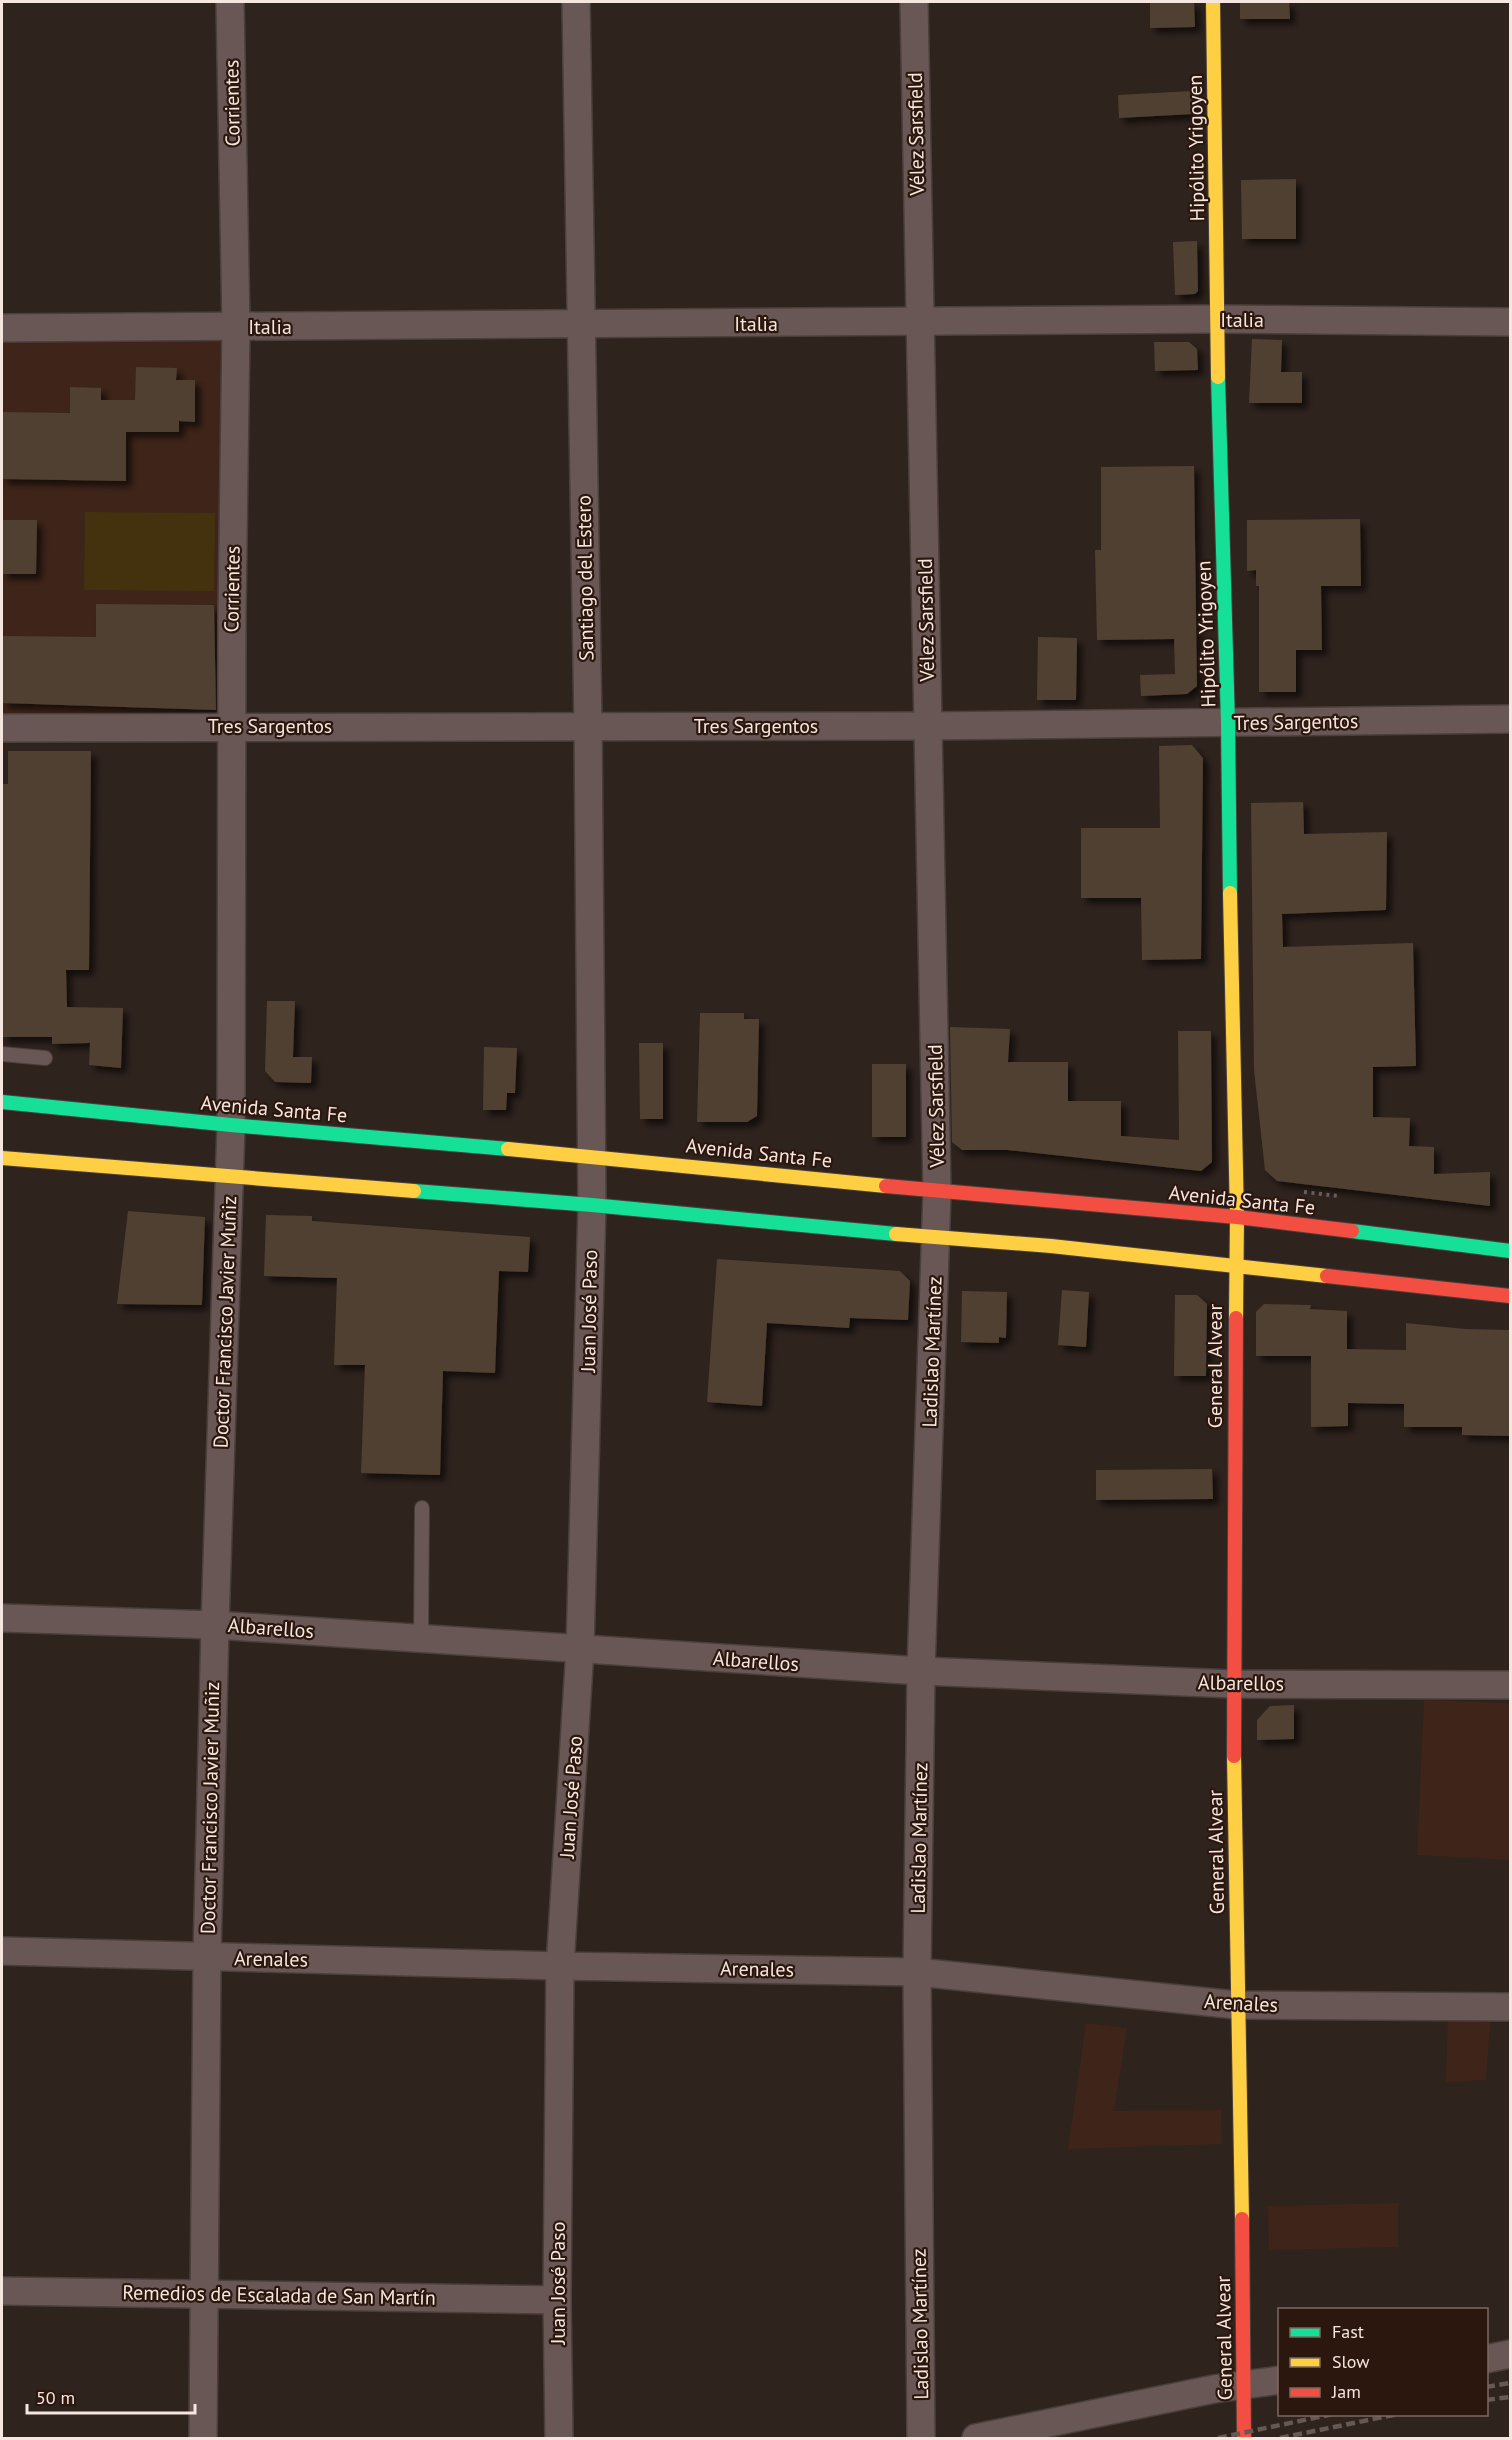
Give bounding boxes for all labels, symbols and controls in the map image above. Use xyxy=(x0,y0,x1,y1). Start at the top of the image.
street label: Corrientes xyxy=(218,59,246,147)
street label: Vélez Sarsfield xyxy=(902,72,930,197)
street label: Hipólito Yrigoyen xyxy=(1182,74,1210,222)
street label: Italia xyxy=(1220,307,1264,333)
street label: Italia xyxy=(734,311,778,337)
street label: Italia xyxy=(248,314,292,340)
street label: Santiago del Estero xyxy=(571,495,599,661)
street label: Corrientes xyxy=(218,545,246,633)
street label: Vélez Sarsfield xyxy=(912,558,940,683)
street label: Hipólito Yrigoyen xyxy=(1190,560,1222,708)
street label: Tres Sargentos xyxy=(1233,708,1359,736)
street label: Tres Sargentos xyxy=(208,713,332,739)
street label: Tres Sargentos xyxy=(694,713,818,739)
street label: Vélez Sarsfield xyxy=(922,1044,950,1169)
street label: Avenida Santa Fe xyxy=(200,1090,348,1128)
street label: Avenida Santa Fe xyxy=(685,1132,833,1174)
street label: Avenida Santa Fe xyxy=(1168,1179,1316,1221)
street label: Doctor Francisco Javier Muñiz xyxy=(208,1195,242,1449)
street label: Juan José Paso xyxy=(575,1249,603,1374)
street label: Ladislao Martínez xyxy=(916,1276,948,1428)
street label: General Alvear xyxy=(1202,1304,1228,1428)
street label: Albarellos xyxy=(227,1612,315,1644)
street label: Albarellos xyxy=(712,1645,800,1677)
street label: Albarellos xyxy=(1198,1669,1284,1697)
street label: Doctor Francisco Javier Muñiz xyxy=(195,1682,225,1934)
street label: Juan José Paso xyxy=(554,1735,588,1860)
street label: Ladislao Martínez xyxy=(905,1762,933,1914)
street label: General Alvear xyxy=(1202,1789,1230,1915)
street label: Arenales xyxy=(234,1945,308,1973)
street label: Arenales xyxy=(720,1955,794,1983)
street label: Arenales xyxy=(1203,1988,1279,2018)
street label: Juan José Paso xyxy=(545,2222,571,2345)
street label: Ladislao Martínez xyxy=(906,2248,934,2400)
street label: General Alvear xyxy=(1210,2275,1238,2401)
street label: Remedios de Escalada de San Martín xyxy=(122,2279,436,2311)
legend xyxy=(1278,2308,1488,2416)
text: Fast xyxy=(1332,2320,1364,2343)
text: Slow xyxy=(1332,2350,1370,2373)
scale bar xyxy=(27,2377,195,2415)
text: Jam xyxy=(1331,2380,1361,2403)
text: 50 m xyxy=(36,2386,75,2409)

